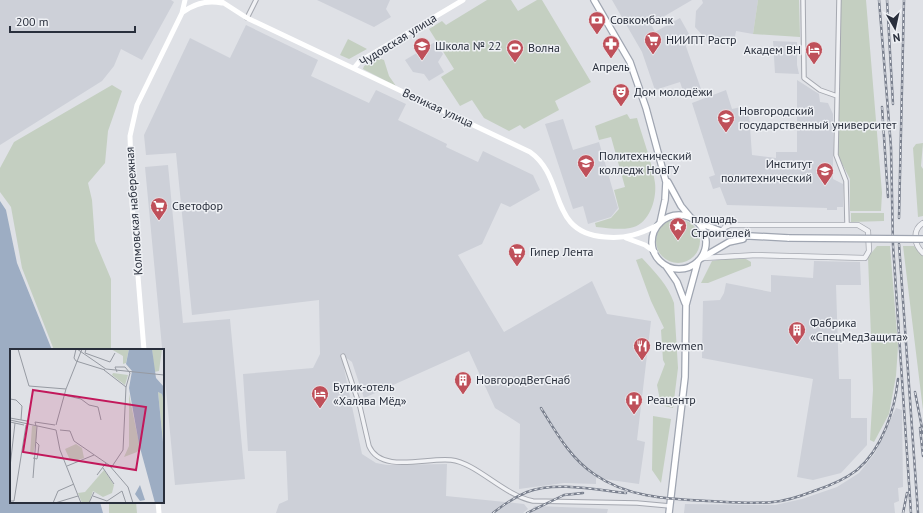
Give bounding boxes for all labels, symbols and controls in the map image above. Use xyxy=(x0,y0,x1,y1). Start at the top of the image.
scale bar xyxy=(10,8,135,34)
north arrow xyxy=(875,8,915,48)
street label: Чудовская улица xyxy=(356,10,439,69)
bank icon: Совкомбанк xyxy=(587,10,607,35)
place label: Совкомбанк xyxy=(610,12,673,27)
text: 200 m xyxy=(16,14,49,29)
supermarket icon: НИИПТ Растр xyxy=(643,30,663,55)
text: N xyxy=(892,30,901,45)
place label: НИИПТ Растр xyxy=(666,32,736,47)
pharmacy icon: Апрель xyxy=(601,34,621,59)
school or university icon: Школа № 22 xyxy=(412,36,432,61)
place label: Школа № 22 xyxy=(435,38,501,53)
sports icon: Волна xyxy=(505,38,525,63)
place label: Волна xyxy=(528,40,560,55)
hotel icon: Академ ВН xyxy=(804,40,824,65)
place label: Академ ВН xyxy=(744,42,801,57)
place label: Апрель xyxy=(592,59,630,74)
theatre icon: Дом молодёжи xyxy=(611,82,631,107)
place label: Дом молодёжи xyxy=(634,84,713,99)
street label: Великая улица xyxy=(400,85,476,131)
place label: Новгородский государственный университет xyxy=(739,103,897,132)
school or university icon: Новгородский государственный университет xyxy=(716,108,736,133)
street label: Колмовская набережная xyxy=(122,146,145,276)
place label: Политехнический колледж НовГУ xyxy=(599,148,692,177)
school or university icon: Политехнический колледж НовГУ xyxy=(576,153,596,178)
place label: Институт политехнический xyxy=(721,156,812,185)
school or university icon: Институт политехнический xyxy=(815,161,835,186)
supermarket icon: Светофор xyxy=(149,196,169,221)
place label: Светофор xyxy=(172,198,223,213)
place label: площадь Строителей xyxy=(691,211,750,240)
place icon: площадь Строителей xyxy=(668,216,688,241)
supermarket icon: Гипер Лента xyxy=(507,242,527,267)
place label: Гипер Лента xyxy=(530,244,593,259)
place label: Фабрика «СпецМедЗащита» xyxy=(810,315,908,344)
building icon: Фабрика «СпецМедЗащита» xyxy=(787,320,807,345)
restaurant icon: Brewmen xyxy=(632,336,652,361)
place label: Brewmen xyxy=(655,338,703,353)
inset map xyxy=(10,349,164,503)
building icon: НовгородВетСнаб xyxy=(453,370,473,395)
place label: НовгородВетСнаб xyxy=(476,372,570,387)
place label: Бутик-отель «Халява Мёд» xyxy=(333,379,407,408)
hotel icon: Бутик-отель «Халява Мёд» xyxy=(310,384,330,409)
hospital icon: Реацентр xyxy=(624,390,644,415)
place label: Реацентр xyxy=(647,392,696,407)

